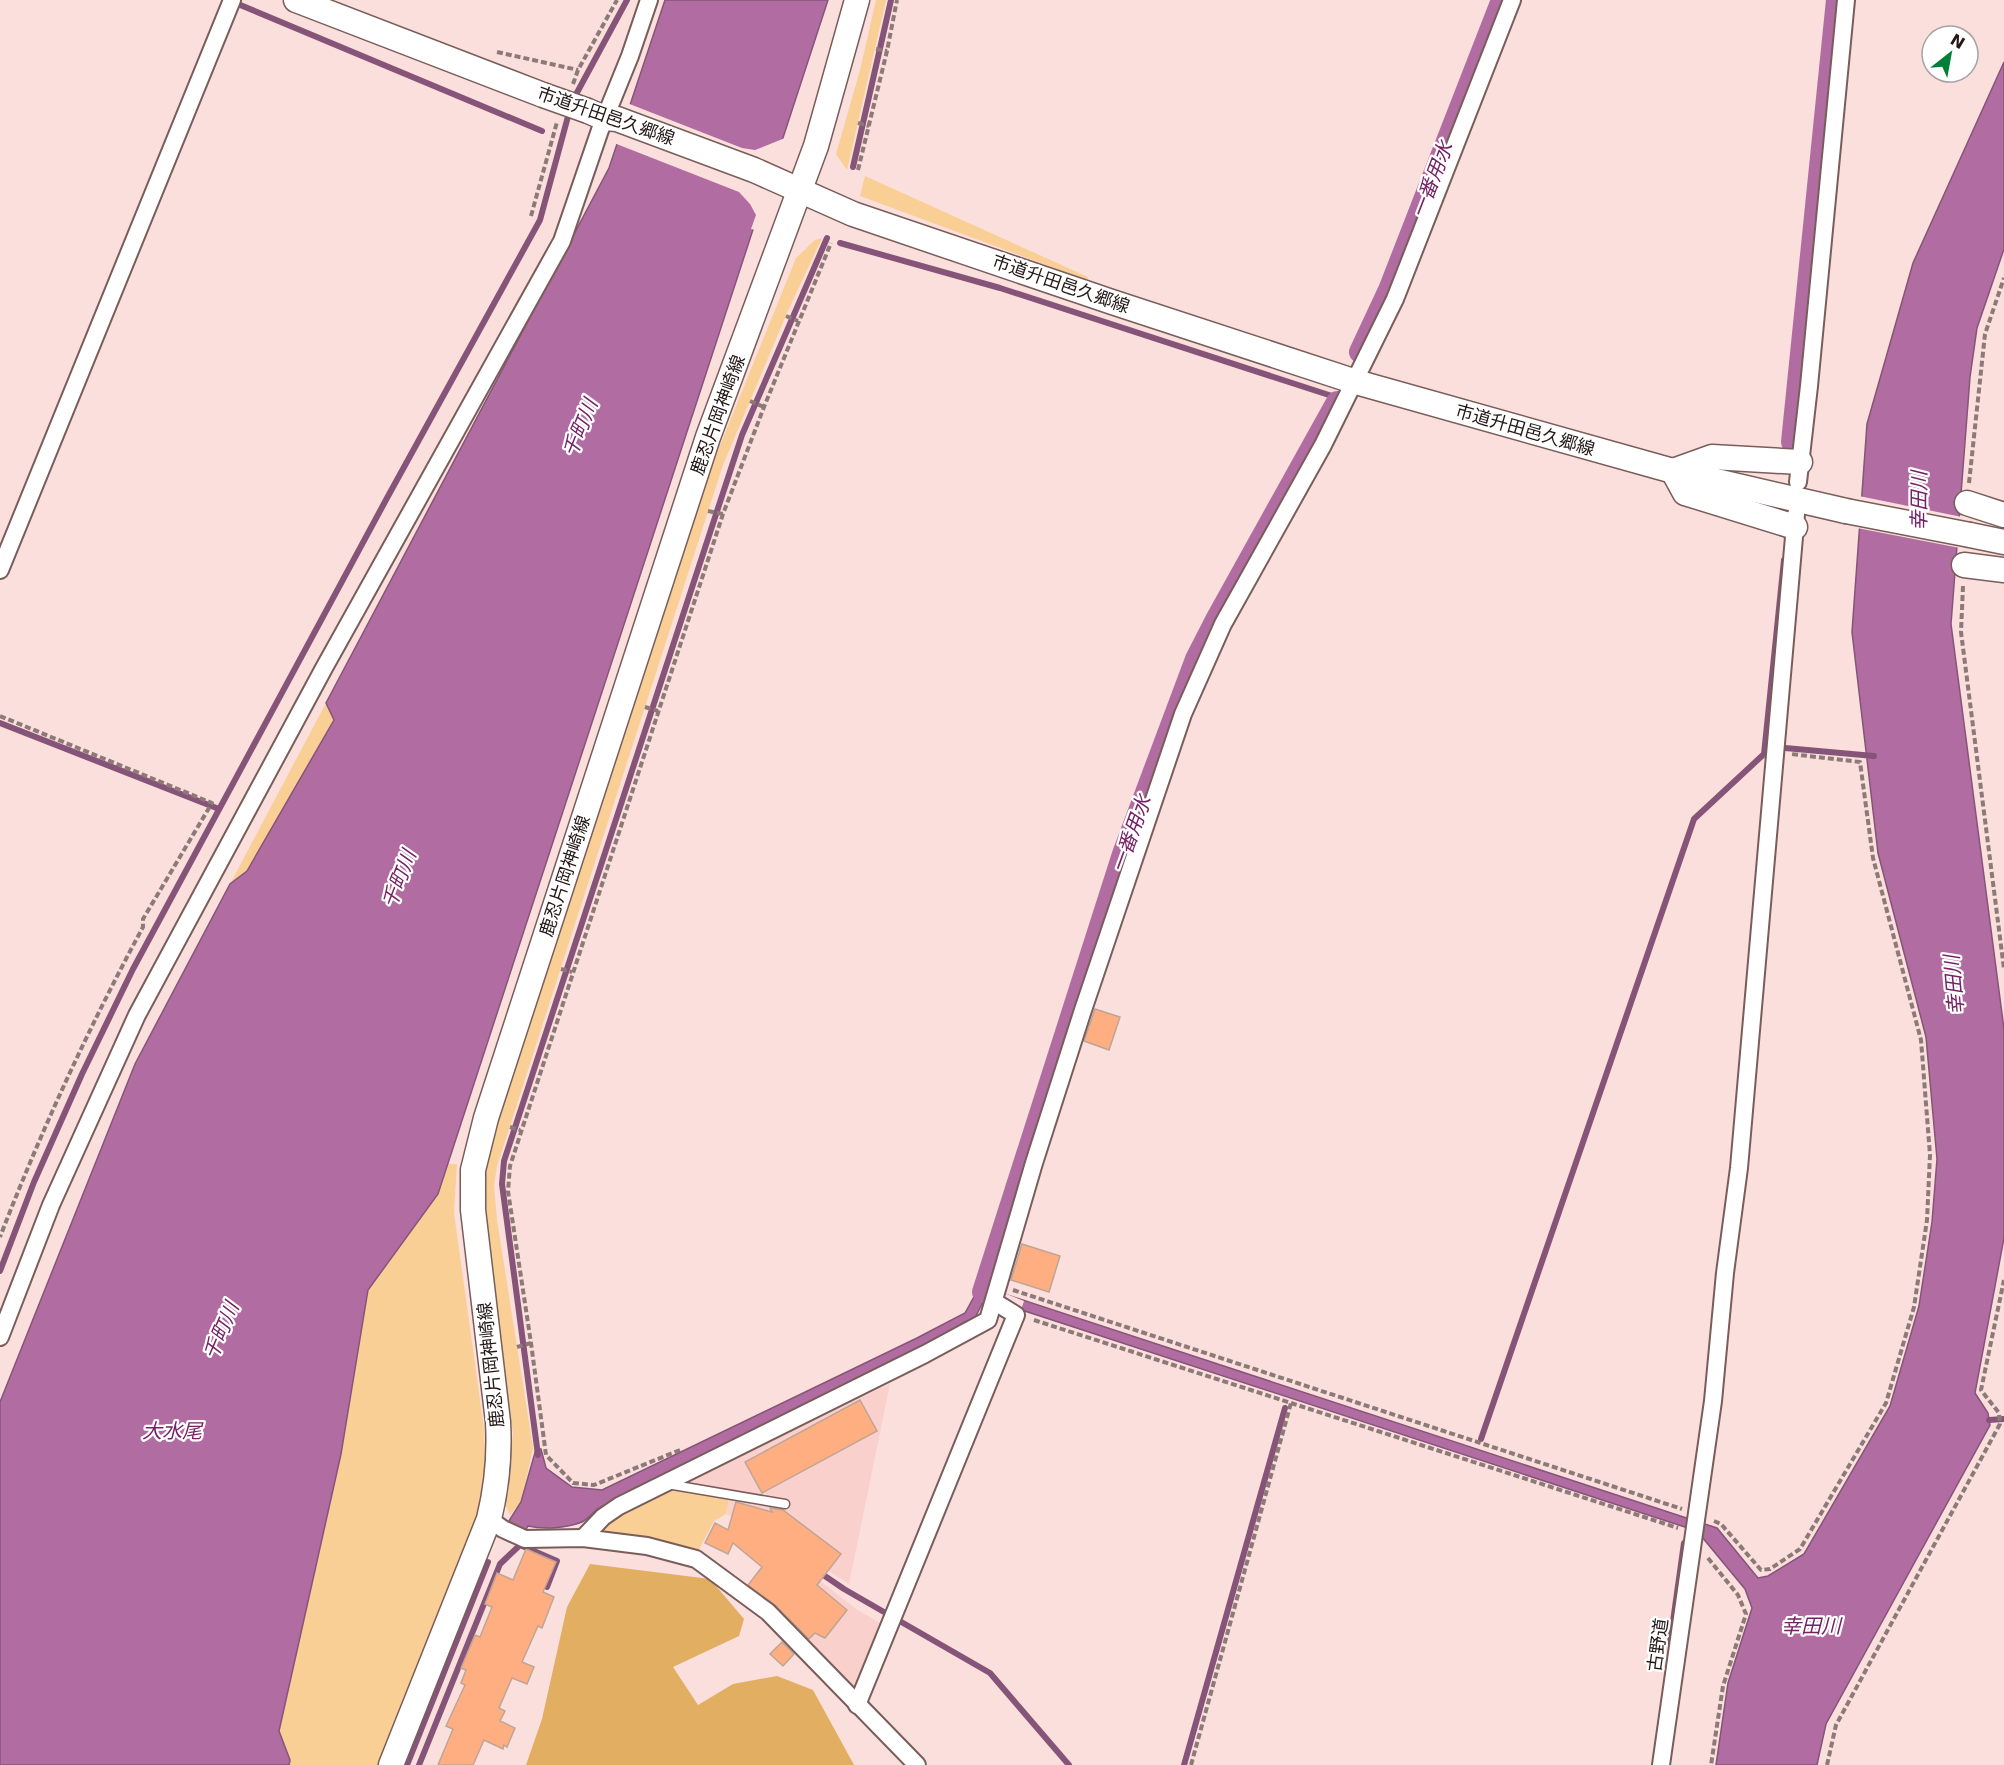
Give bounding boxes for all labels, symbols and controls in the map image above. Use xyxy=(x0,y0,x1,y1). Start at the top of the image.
north arrow xyxy=(1920,24,1980,84)
text: N xyxy=(1947,30,1968,53)
street label: 市道升田邑久郷線 xyxy=(535,82,678,149)
water label: 一番用水 xyxy=(1406,136,1458,222)
street label: 市道升田邑久郷線 xyxy=(990,250,1133,317)
street label: 鹿忍片岡神崎線 xyxy=(686,352,749,478)
water label: 千町川 xyxy=(558,394,603,460)
street label: 市道升田邑久郷線 xyxy=(1453,400,1597,459)
water label: 幸田川 xyxy=(1907,469,1931,531)
water label: 一番用水 xyxy=(1106,790,1157,876)
street label: 鹿忍片岡神崎線 xyxy=(535,813,594,939)
water label: 千町川 xyxy=(377,845,422,911)
water label: 幸田川 xyxy=(1939,952,1969,1016)
water label: 千町川 xyxy=(198,1297,245,1363)
street label: 鹿忍片岡神崎線 xyxy=(473,1301,508,1429)
water label: 大水尾 xyxy=(142,1419,204,1443)
water label: 幸田川 xyxy=(1781,1614,1843,1638)
street label: 古野道 xyxy=(1643,1617,1672,1673)

